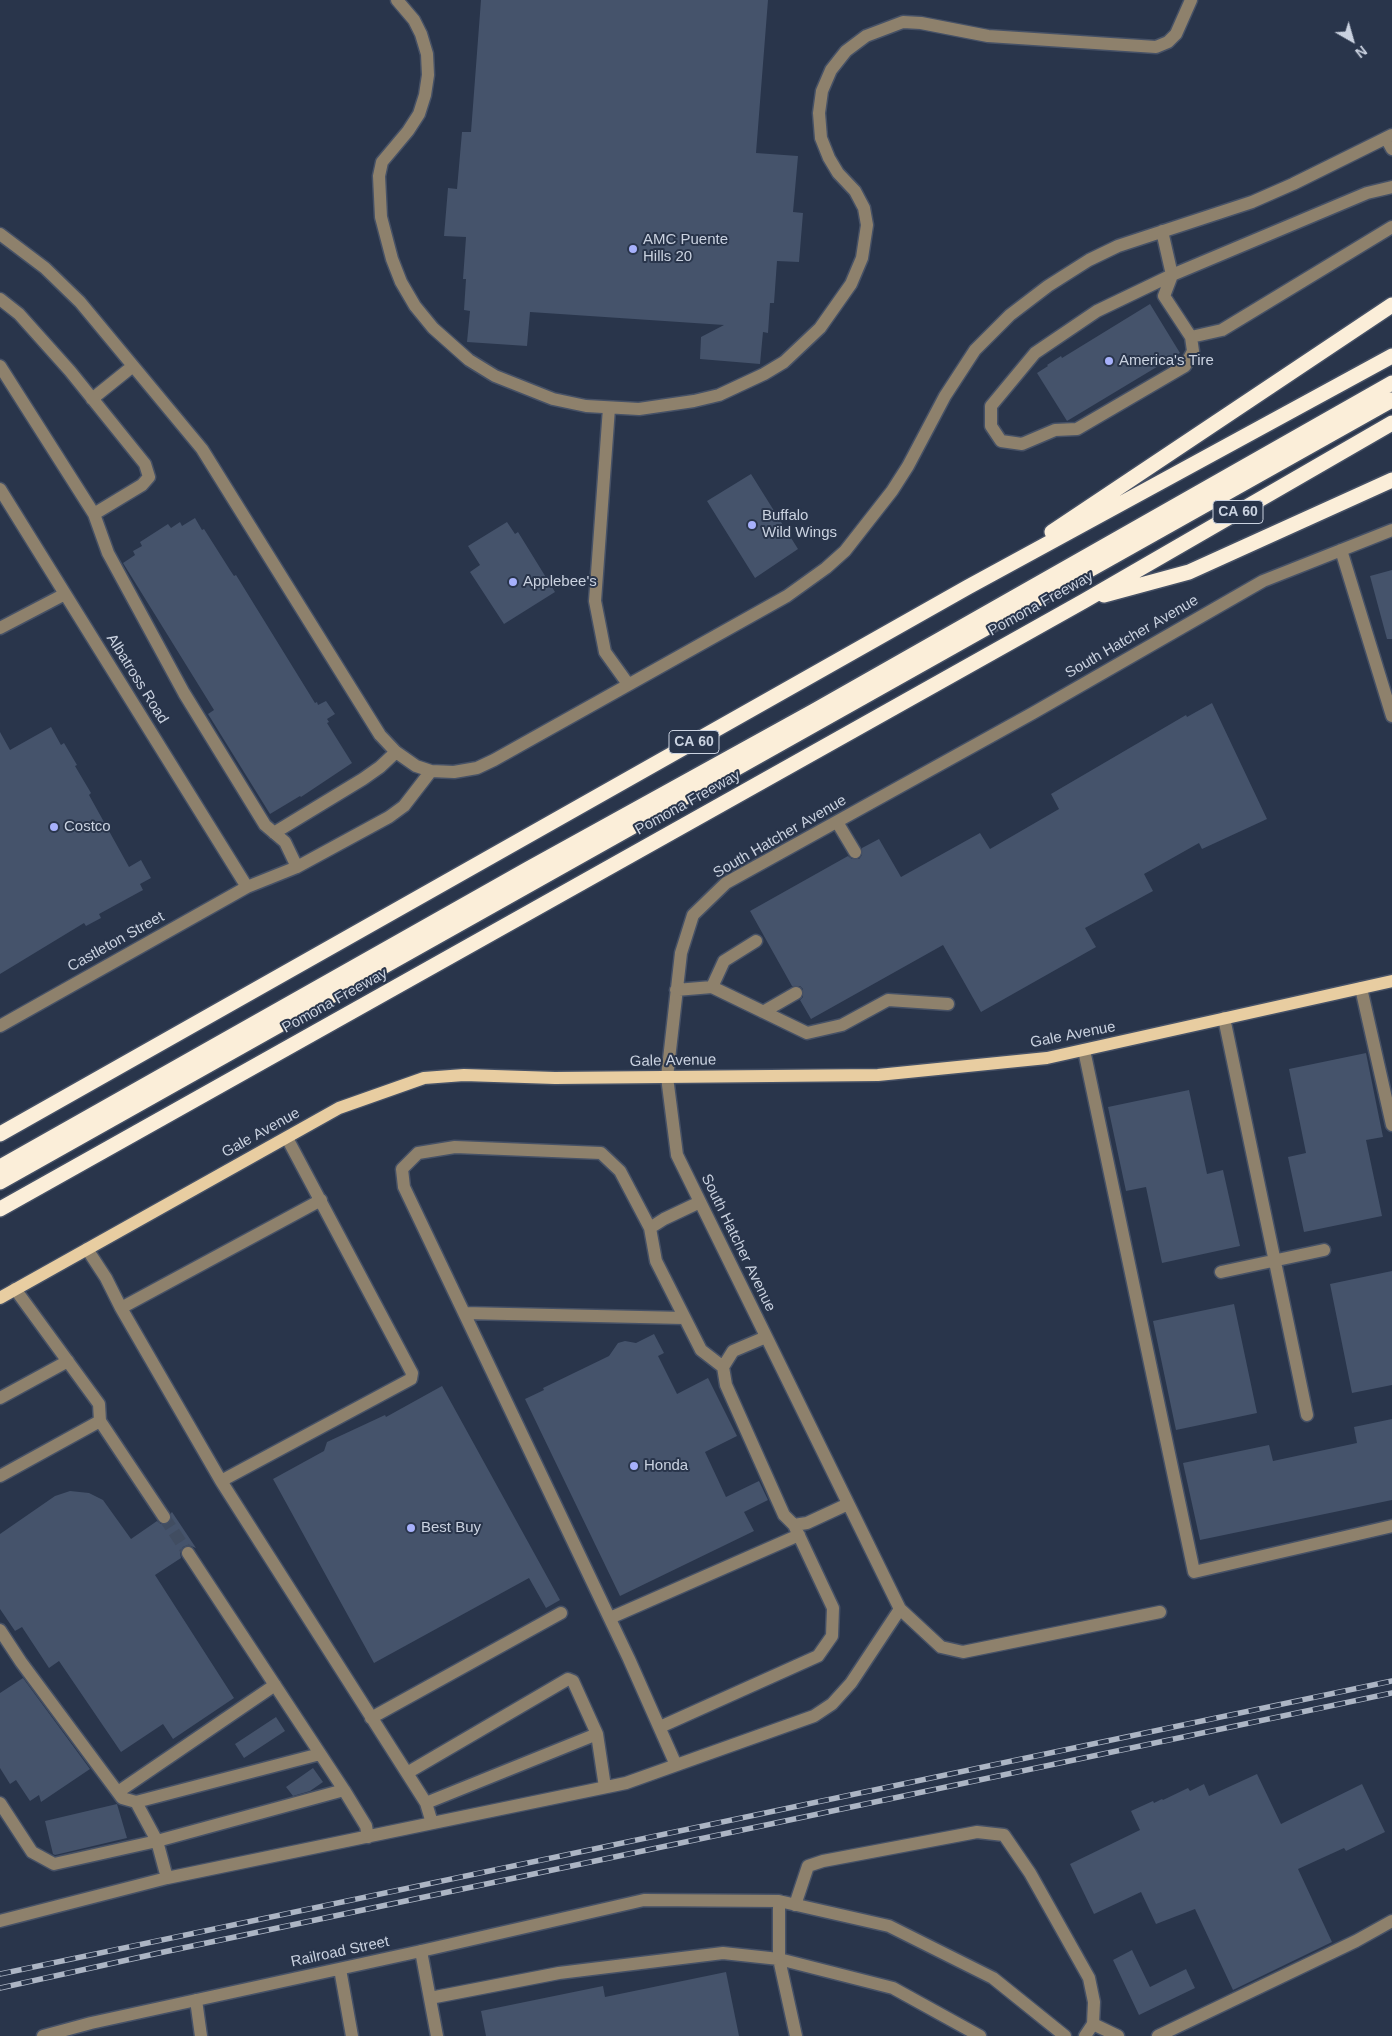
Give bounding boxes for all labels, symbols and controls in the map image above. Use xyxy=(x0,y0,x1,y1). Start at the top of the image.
north arrow xyxy=(1327,15,1377,65)
text: N xyxy=(1352,42,1370,61)
place label: AMC Puente Hills 20 xyxy=(643,231,728,266)
marker: AMC Puente Hills 20 xyxy=(627,243,639,255)
place label: America's Tire xyxy=(1119,352,1214,370)
marker: America's Tire xyxy=(1103,355,1115,367)
road number: CA 60 xyxy=(1213,501,1263,524)
place label: Buffalo Wild Wings xyxy=(762,507,837,542)
marker: Buffalo Wild Wings xyxy=(746,519,758,531)
street label: Pomona Freeway xyxy=(985,568,1097,640)
place label: Applebee's xyxy=(523,573,597,591)
marker: Applebee's xyxy=(507,576,519,588)
street label: South Hatcher Avenue xyxy=(1062,592,1202,682)
street label: Albatross Road xyxy=(102,631,172,727)
road number: CA 60 xyxy=(669,730,719,754)
street label: Pomona Freeway xyxy=(632,767,744,839)
street label: South Hatcher Avenue xyxy=(710,792,850,882)
place label: Costco xyxy=(64,818,111,836)
marker: Costco xyxy=(48,821,60,833)
street label: Castleton Street xyxy=(65,908,167,976)
street label: Pomona Freeway xyxy=(279,965,391,1037)
street label: Gale Avenue xyxy=(1029,1018,1117,1052)
street label: Gale Avenue xyxy=(630,1051,716,1071)
street label: Gale Avenue xyxy=(219,1104,303,1162)
street label: South Hatcher Avenue xyxy=(697,1171,779,1315)
place label: Honda xyxy=(644,1457,688,1475)
marker: Honda xyxy=(628,1460,640,1472)
place label: Best Buy xyxy=(421,1519,481,1537)
marker: Best Buy xyxy=(405,1522,417,1534)
street label: Railroad Street xyxy=(289,1933,391,1971)

